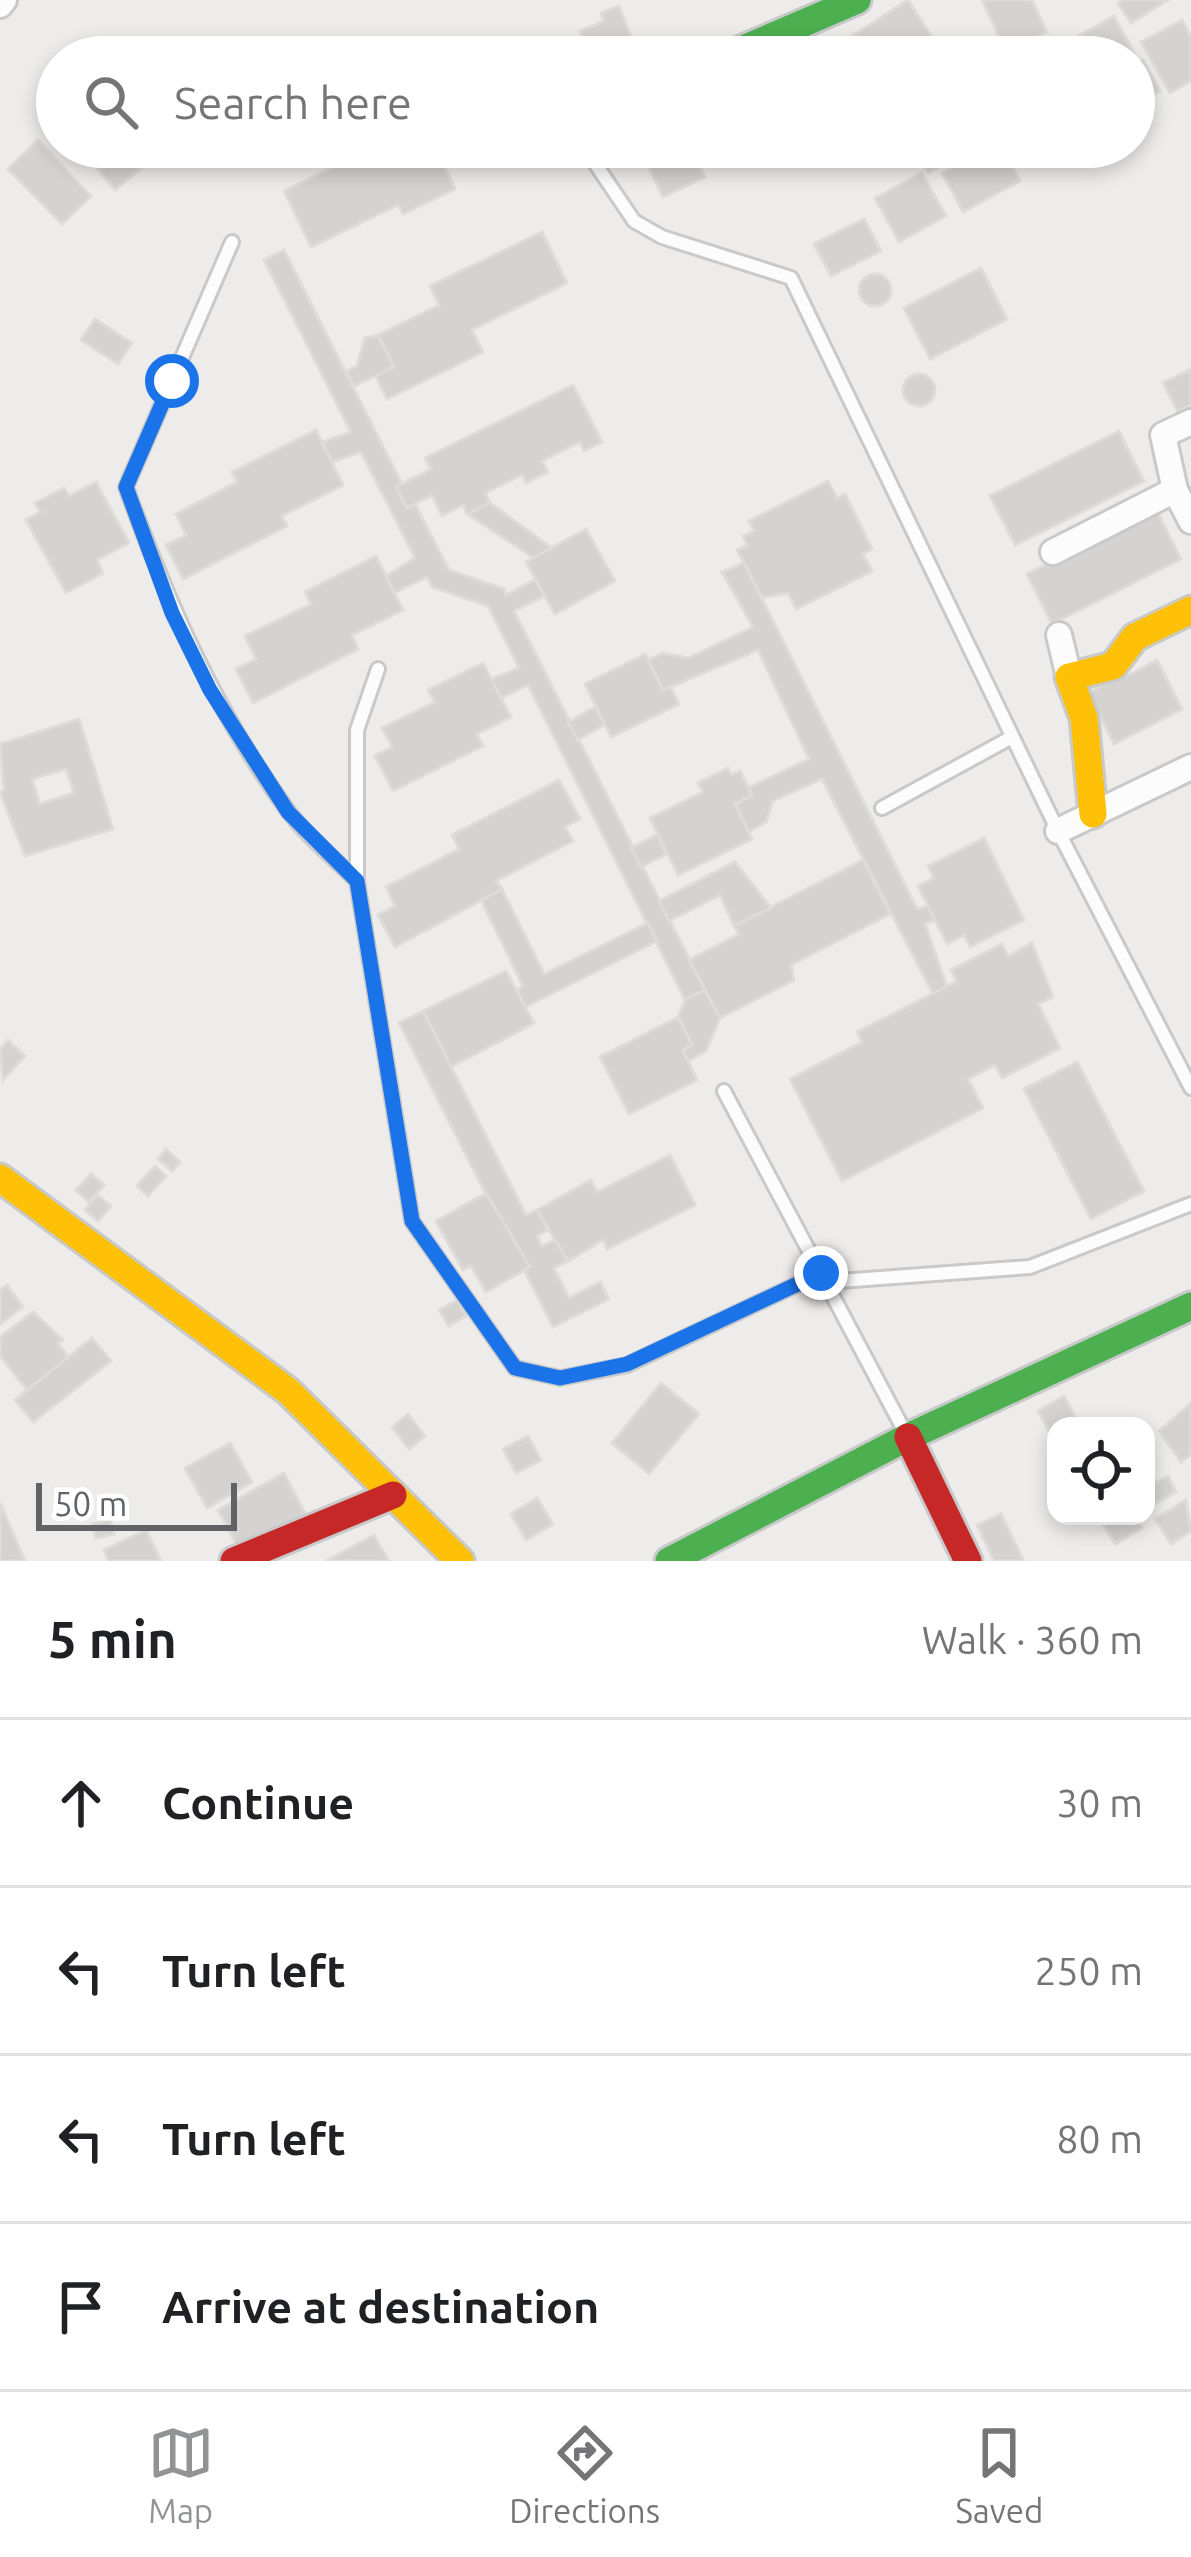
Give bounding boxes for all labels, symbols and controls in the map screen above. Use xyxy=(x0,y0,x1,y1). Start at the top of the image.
search box xyxy=(36,36,1155,168)
icon: search xyxy=(78,69,144,135)
text: Search here xyxy=(174,77,412,128)
route start xyxy=(145,354,199,408)
route end xyxy=(794,1246,848,1300)
map controls xyxy=(1047,1417,1155,1525)
button: locate xyxy=(1047,1417,1155,1525)
scale bar xyxy=(36,1477,237,1530)
text: 50 m xyxy=(54,1485,127,1522)
text: 5 min xyxy=(48,1610,177,1668)
text: Walk · 360 m xyxy=(922,1618,1143,1661)
icon: ahead xyxy=(48,1770,114,1836)
text: Continue xyxy=(162,1777,354,1828)
text: 30 m xyxy=(1056,1781,1143,1824)
icon: left xyxy=(48,1938,114,2004)
text: Turn left xyxy=(162,1945,346,1996)
text: 250 m xyxy=(1034,1949,1143,1992)
icon: left xyxy=(48,2106,114,2172)
text: Turn left xyxy=(162,2113,346,2164)
text: 80 m xyxy=(1056,2117,1143,2160)
icon: arrive xyxy=(48,2274,114,2340)
text: Arrive at destination xyxy=(162,2281,599,2332)
tab: Map xyxy=(148,2420,214,2529)
tab: Directions xyxy=(509,2420,660,2529)
tab: Saved xyxy=(955,2420,1043,2529)

